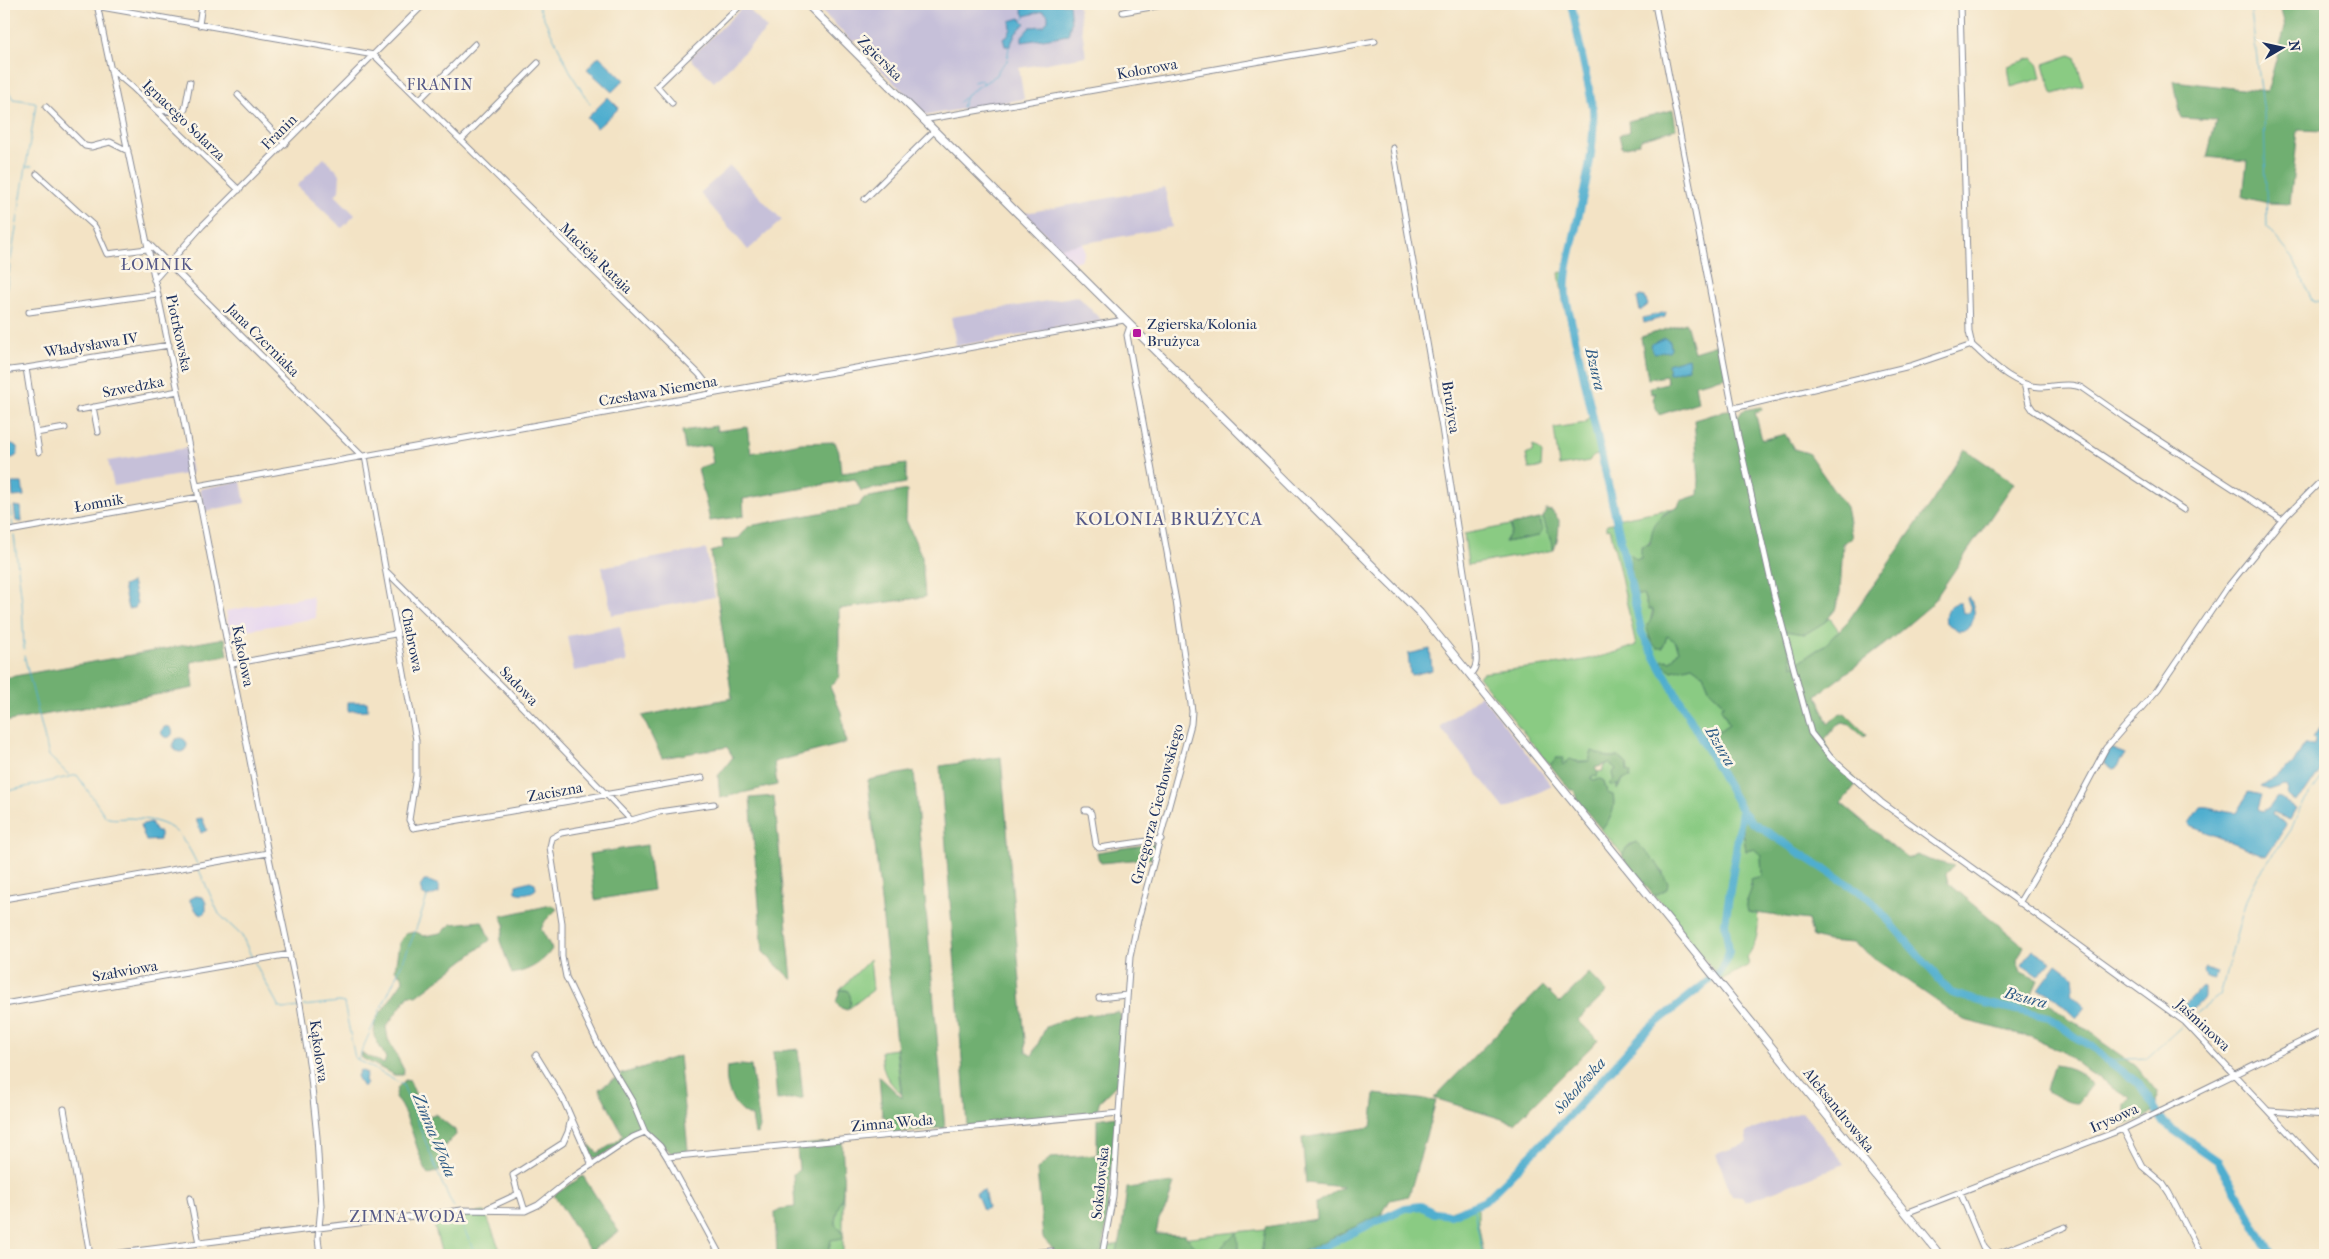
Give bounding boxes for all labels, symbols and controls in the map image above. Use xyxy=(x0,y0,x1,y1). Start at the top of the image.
north arrow xyxy=(2256,22,2306,72)
street label: Zgierska xyxy=(854,32,907,85)
text: N xyxy=(2285,39,2304,53)
street label: Kolorowa xyxy=(1115,55,1180,83)
district label: FRANIN xyxy=(406,75,474,94)
street label: Ignacego Solarza xyxy=(139,76,230,165)
street label: Franin xyxy=(257,110,301,154)
street label: Macieja Rataja xyxy=(556,219,637,298)
district label: ŁOMNIK xyxy=(121,255,194,274)
street label: Piotrkowska xyxy=(162,293,196,374)
street label: Jana Czerniaka xyxy=(222,299,304,381)
place label: Zgierska/Kolonia Brużyca xyxy=(1147,315,1258,350)
marker: Zgierska/Kolonia Brużyca xyxy=(1131,327,1143,339)
street label: Władysława IV xyxy=(42,329,140,361)
water label: Bzura xyxy=(1581,345,1610,392)
street label: Szwedzka xyxy=(101,372,166,402)
street label: Czesława Niemena xyxy=(597,372,720,410)
street label: Brużyca xyxy=(1438,380,1464,435)
street label: Łomnik xyxy=(73,490,125,516)
district label: KOLONIA BRUŻYCA xyxy=(1075,508,1263,530)
street label: Chabrowa xyxy=(397,607,427,675)
street label: Kąkolowa xyxy=(228,624,258,689)
street label: Sadowa xyxy=(496,662,543,710)
street label: Grzegorza Ciechowskiego xyxy=(1127,721,1187,886)
water label: Bzura xyxy=(1701,722,1740,770)
street label: Zaciszna xyxy=(526,778,585,806)
street label: Szałwiowa xyxy=(91,956,160,986)
water label: Bzura xyxy=(2002,982,2049,1012)
street label: Jaśminowa xyxy=(2171,994,2235,1056)
street label: Kąkolowa xyxy=(306,1019,332,1084)
water label: Sokołówka xyxy=(1549,1053,1609,1118)
street label: Aleksandrowska xyxy=(1799,1064,1879,1157)
water label: Zimna Woda xyxy=(409,1089,460,1180)
street label: Irysowa xyxy=(2087,1099,2142,1137)
street label: Zimna Woda xyxy=(850,1110,935,1136)
street label: Sokołowska xyxy=(1087,1145,1113,1220)
district label: ZIMNA WODA xyxy=(349,1207,467,1226)

